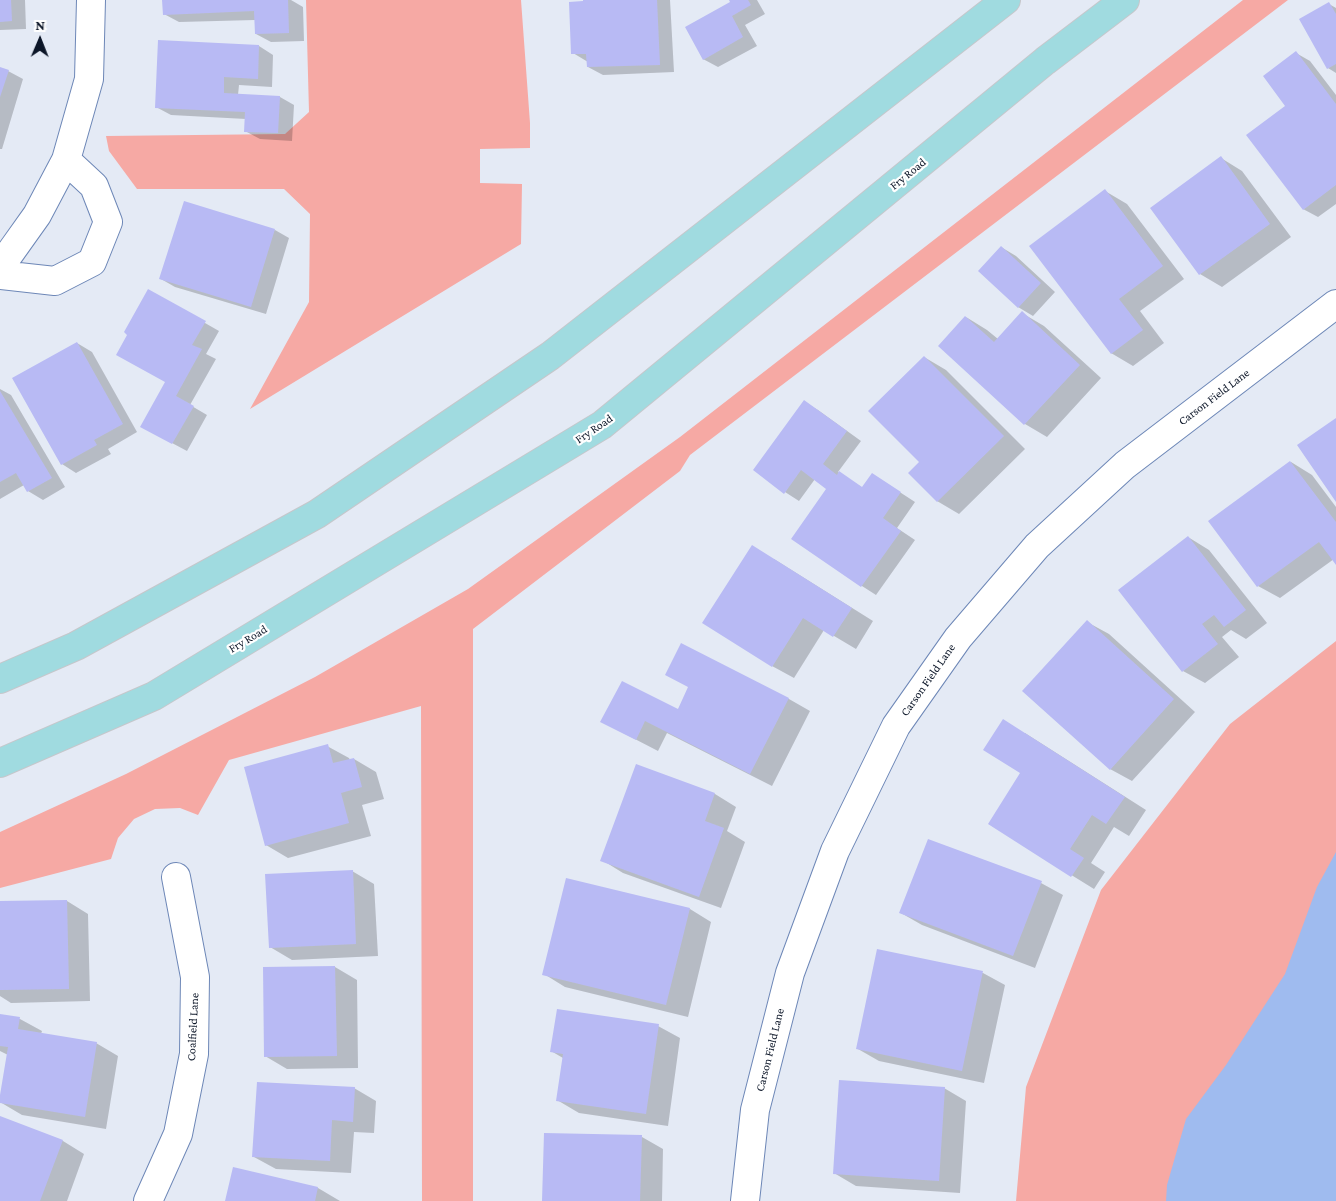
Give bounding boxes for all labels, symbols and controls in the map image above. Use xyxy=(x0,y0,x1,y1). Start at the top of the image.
north arrow xyxy=(15,15,65,65)
text: N xyxy=(35,17,45,33)
street label: Fry Road xyxy=(887,155,929,193)
street label: Carson Field Lane xyxy=(1176,366,1252,428)
street label: Fry Road xyxy=(572,411,616,447)
street label: Fry Road xyxy=(226,622,270,656)
street label: Carson Field Lane xyxy=(898,641,958,719)
street label: Coalfield Lane xyxy=(184,992,202,1062)
street label: Carson Field Lane xyxy=(753,1007,787,1093)

